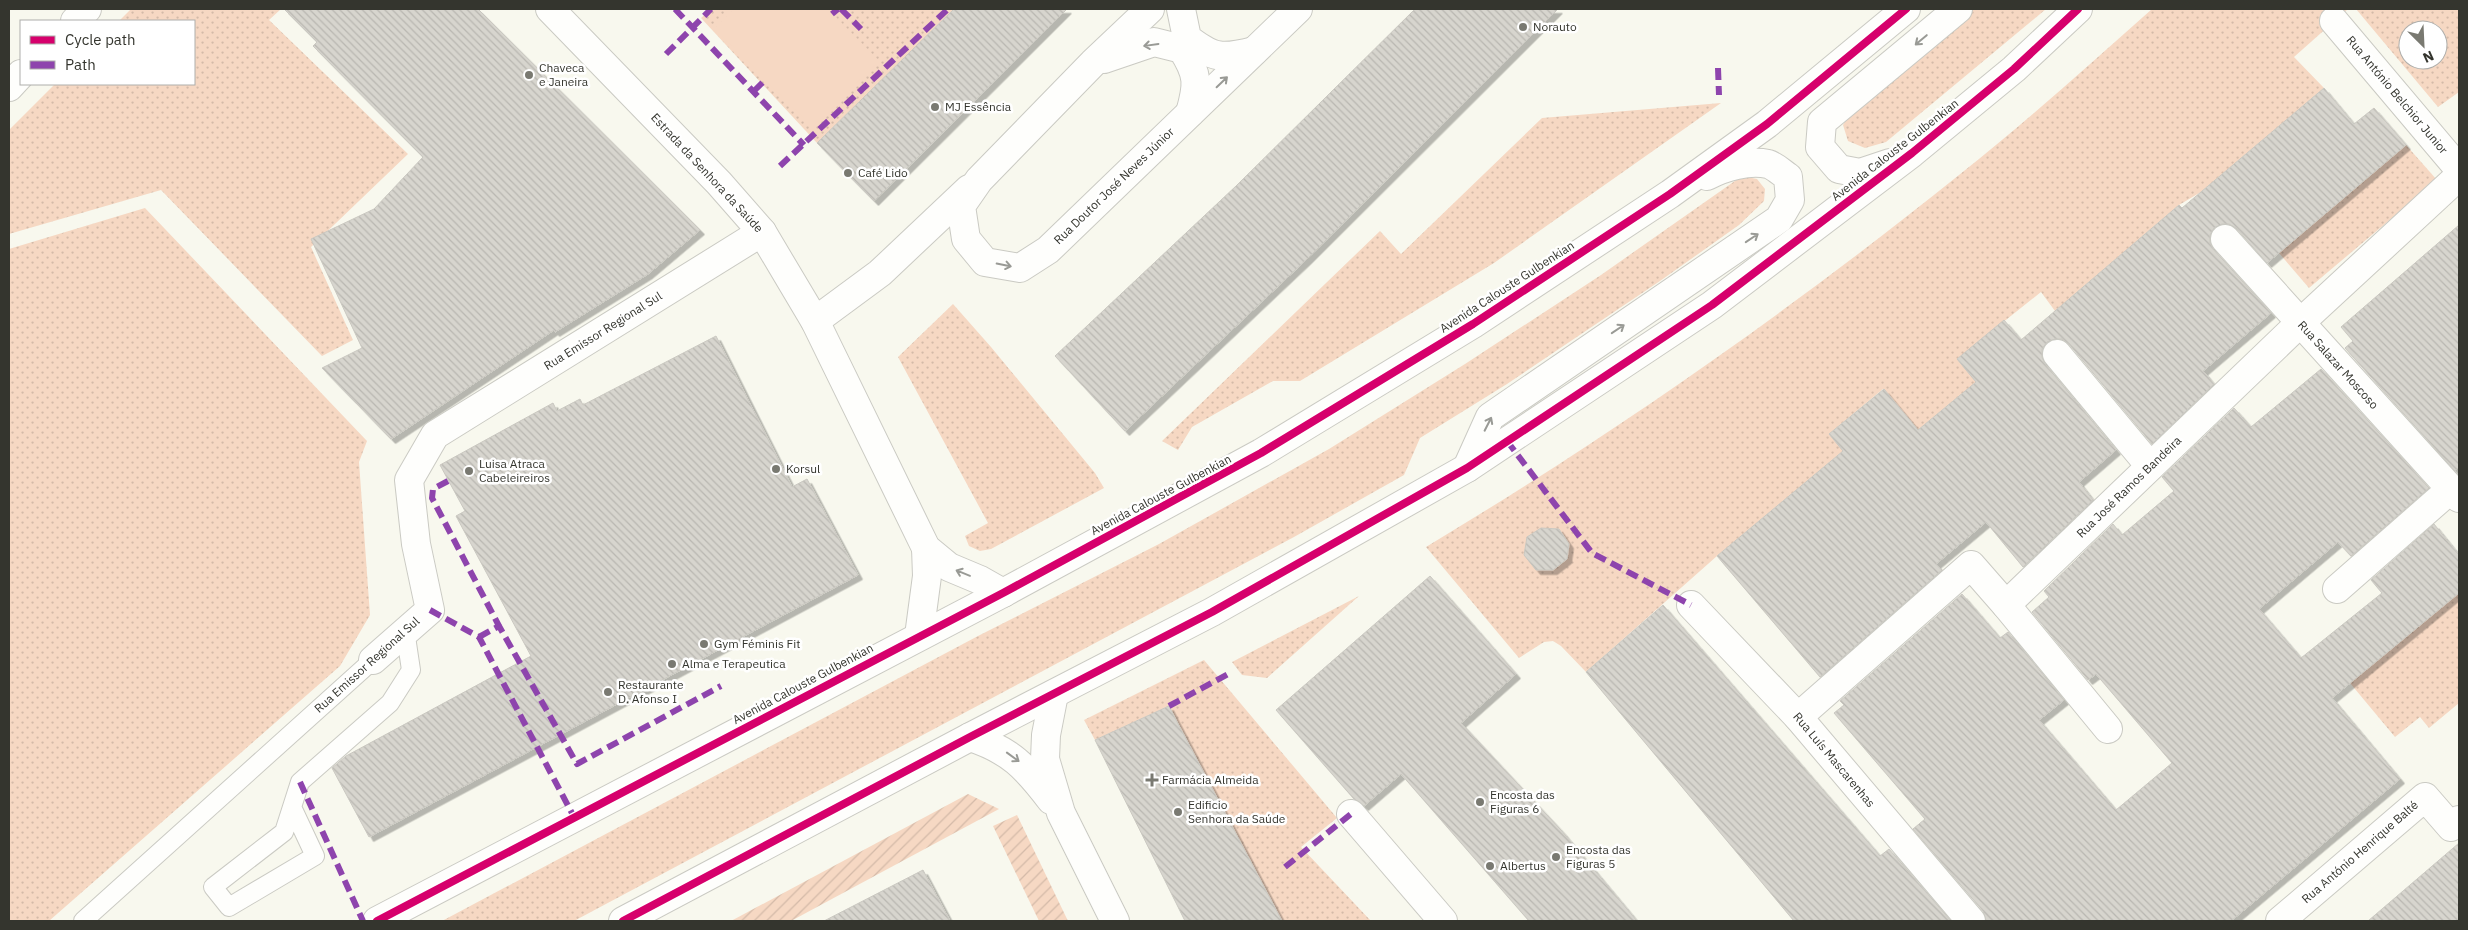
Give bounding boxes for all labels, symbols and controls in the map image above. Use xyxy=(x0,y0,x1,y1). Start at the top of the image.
place label: Norauto xyxy=(1533,19,1577,34)
legend xyxy=(20,20,195,85)
north arrow xyxy=(2398,20,2448,70)
marker: Norauto xyxy=(1517,21,1529,33)
text: Cycle path xyxy=(65,30,136,49)
street label: Rua António Belchior Junior xyxy=(2343,32,2452,157)
one-way arrow xyxy=(1914,34,1927,45)
one-way arrow xyxy=(1143,40,1159,50)
text: N xyxy=(2420,47,2437,67)
text: Path xyxy=(65,55,96,74)
place label: Chaveca e Janeira xyxy=(539,60,589,89)
marker: Chaveca e Janeira xyxy=(523,69,535,81)
one-way arrow xyxy=(1215,76,1228,88)
street label: Avenida Calouste Gulbenkian xyxy=(1828,95,1961,204)
place label: MJ Essência xyxy=(945,99,1012,114)
marker: MJ Essência xyxy=(929,101,941,113)
street label: Estrada da Senhora da Saúde xyxy=(648,110,767,236)
street label: Rua Doutor José Neves Júnior xyxy=(1050,124,1177,247)
place label: Café Lido xyxy=(858,165,908,180)
marker: Café Lido xyxy=(842,167,854,179)
one-way arrow xyxy=(1745,233,1759,243)
street label: Avenida Calouste Gulbenkian xyxy=(1437,237,1577,336)
one-way arrow xyxy=(996,261,1012,270)
street label: Rua Emissor Regional Sul xyxy=(541,288,665,373)
street label: Rua Salazar Moscoso xyxy=(2295,317,2382,412)
one-way arrow xyxy=(1611,324,1625,334)
one-way arrow xyxy=(1484,417,1493,432)
street label: Rua José Ramos Bandeira xyxy=(2073,432,2185,541)
street label: Avenida Calouste Gulbenkian xyxy=(1088,451,1234,538)
place label: Luisa Atraca Cabeleireiros xyxy=(479,456,550,485)
place label: Korsul xyxy=(786,461,820,476)
marker: Korsul xyxy=(770,463,782,475)
marker: Luisa Atraca Cabeleireiros xyxy=(463,465,475,477)
one-way arrow xyxy=(956,567,971,577)
street label: Rua Emissor Regional Sul xyxy=(311,613,422,716)
place label: Gym Féminis Fit xyxy=(714,636,801,651)
marker: Gym Féminis Fit xyxy=(698,638,710,650)
street label: Avenida Calouste Gulbenkian xyxy=(730,640,876,727)
place label: Alma e Terapeutica xyxy=(682,656,786,671)
marker: Alma e Terapeutica xyxy=(666,658,678,670)
place label: Restaurante D. Afonso I xyxy=(618,677,684,706)
marker: Restaurante D. Afonso I xyxy=(602,686,614,698)
street label: Rua Luís Mascarenhas xyxy=(1790,709,1879,810)
one-way arrow xyxy=(1006,752,1019,763)
place label: Farmácia Almeida xyxy=(1162,772,1259,787)
marker: Farmácia Almeida xyxy=(1146,774,1158,786)
place label: Encosta das Figuras 6 xyxy=(1490,787,1555,816)
marker: Encosta das Figuras 6 xyxy=(1474,796,1486,808)
place label: Edificio Senhora da Saúde xyxy=(1188,797,1286,826)
street label: Rua António Henrique Balté xyxy=(2298,797,2421,906)
marker: Edificio Senhora da Saúde xyxy=(1172,806,1184,818)
place label: Encosta das Figuras 5 xyxy=(1566,842,1631,871)
marker: Encosta das Figuras 5 xyxy=(1550,851,1562,863)
place label: Albertus xyxy=(1500,858,1546,873)
marker: Albertus xyxy=(1484,860,1496,872)

